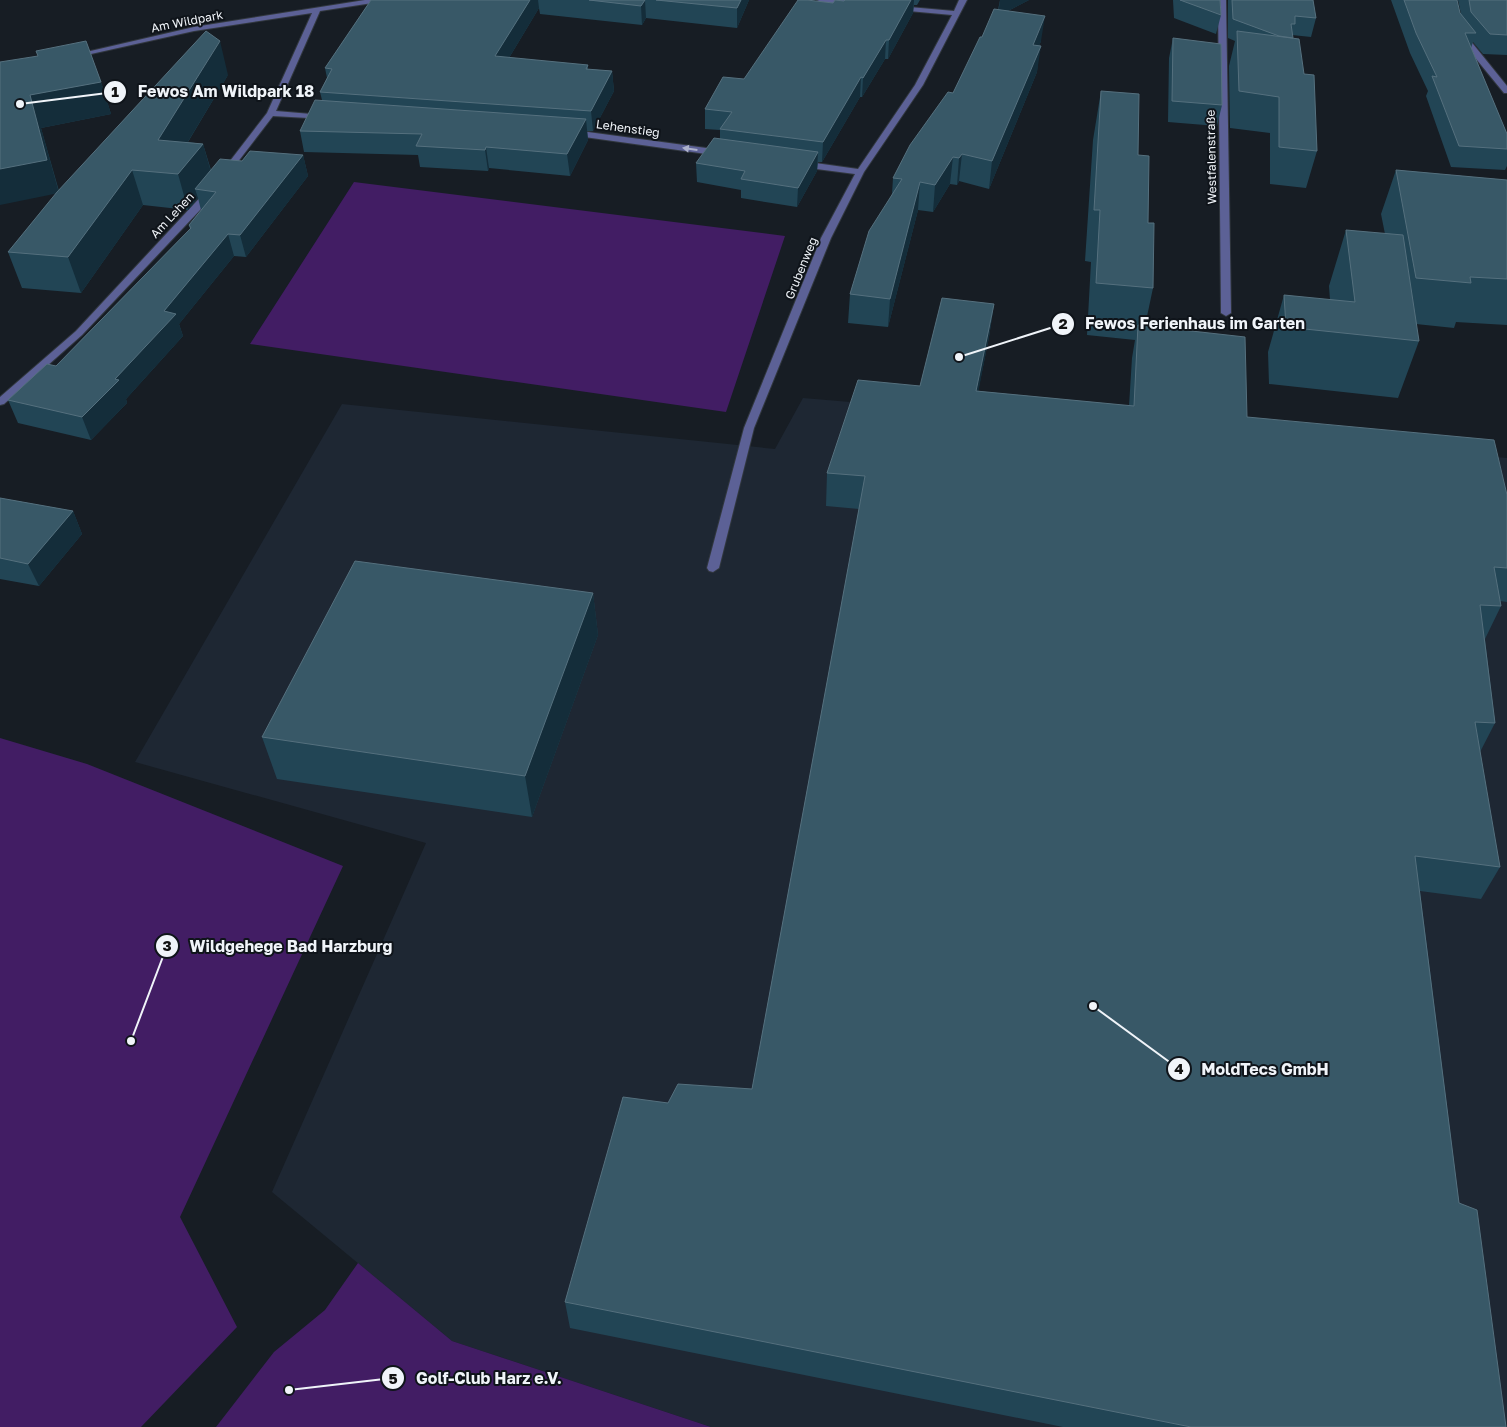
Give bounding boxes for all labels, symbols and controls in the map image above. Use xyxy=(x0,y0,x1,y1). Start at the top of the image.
street label: Am Wildpark xyxy=(150,7,225,35)
callout: Fewos Am Wildpark 18 xyxy=(102,76,324,107)
text: Fewos Am Wildpark 18 xyxy=(138,81,314,101)
text: 1 xyxy=(111,82,119,100)
street label: Westfalenstraße xyxy=(1203,110,1219,204)
street label: Lehenstieg xyxy=(595,116,661,140)
one-way arrow xyxy=(682,145,698,153)
street label: Am Lehen xyxy=(147,189,197,241)
street label: Grubenweg xyxy=(782,235,820,301)
callout: Fewos Ferienhaus im Garten xyxy=(1050,308,1315,339)
text: Fewos Ferienhaus im Garten xyxy=(1085,313,1305,333)
text: 2 xyxy=(1058,314,1068,332)
callout: Wildgehege Bad Harzburg xyxy=(155,931,402,962)
text: 3 xyxy=(162,936,172,954)
text: Wildgehege Bad Harzburg xyxy=(190,936,393,956)
callout: MoldTecs GmbH xyxy=(1166,1053,1339,1084)
text: 4 xyxy=(1174,1059,1184,1077)
text: MoldTecs GmbH xyxy=(1201,1059,1329,1079)
callout: Golf-Club Harz e.V. xyxy=(381,1363,572,1394)
text: Golf-Club Harz e.V. xyxy=(416,1368,562,1388)
text: 5 xyxy=(388,1369,398,1387)

